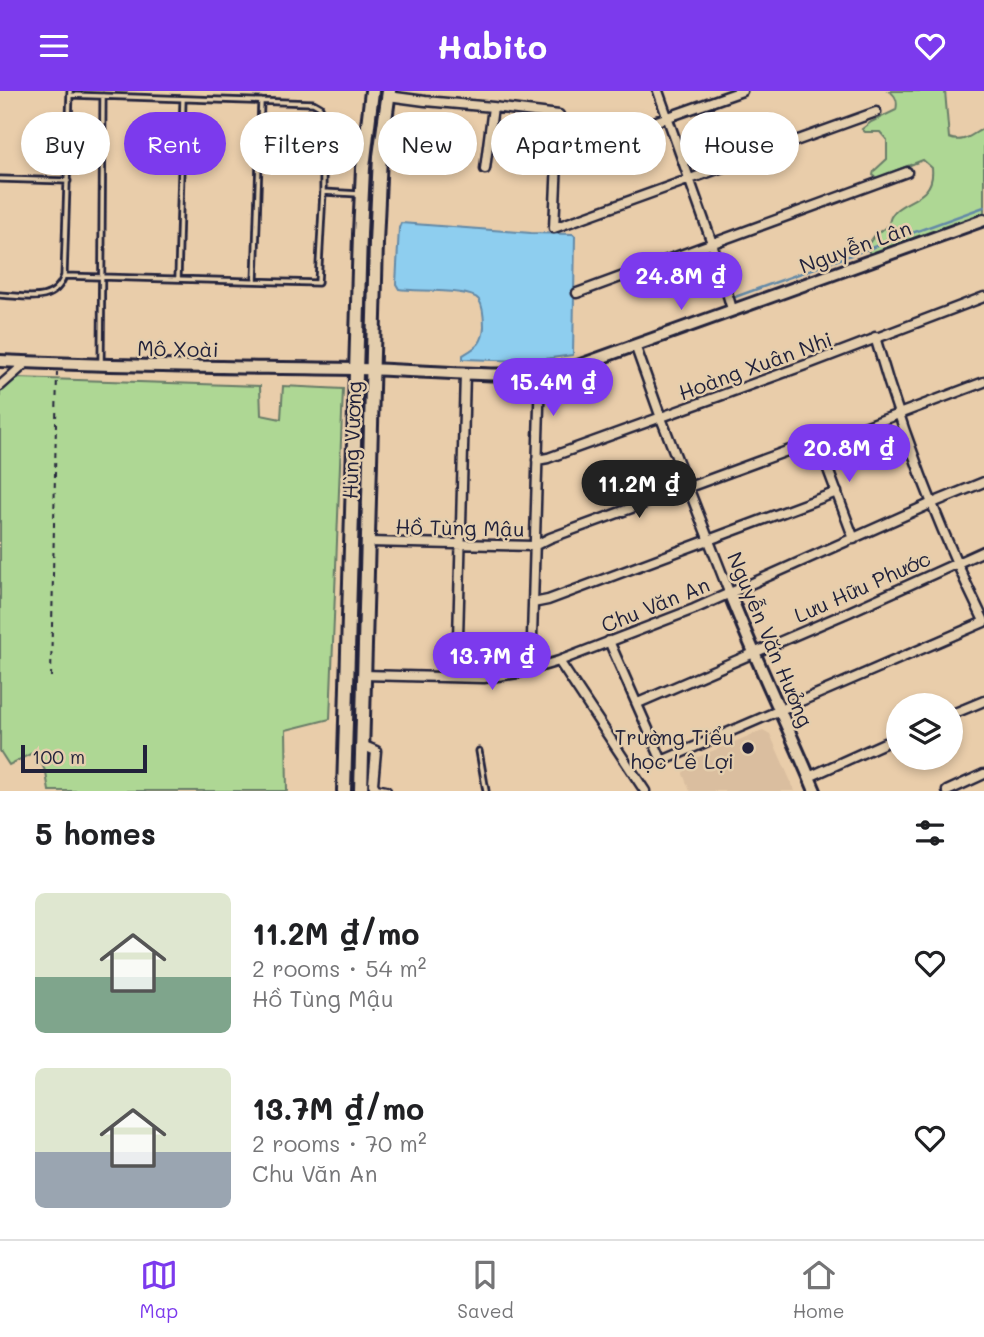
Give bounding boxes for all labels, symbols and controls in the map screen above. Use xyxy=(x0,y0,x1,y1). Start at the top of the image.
text: Habito xyxy=(437,25,547,67)
icon: menu xyxy=(35,27,73,65)
icon: heart xyxy=(911,27,949,65)
chip: Buy xyxy=(21,112,110,175)
chip: Rent xyxy=(124,112,226,175)
chip: Filters xyxy=(240,112,364,175)
chip: New xyxy=(378,112,477,175)
chip: Apartment xyxy=(491,112,666,175)
chip: House xyxy=(680,112,799,175)
street label: Nguyễn Lân xyxy=(795,213,915,279)
pin: 24.8M ₫ xyxy=(616,253,746,312)
text: 24.8M ₫ xyxy=(635,260,727,290)
street label: Hoàng Xuân Nhị xyxy=(674,325,836,405)
street label: Mô Xoài xyxy=(137,334,219,362)
pin: 15.4M ₫ xyxy=(488,359,618,418)
text: 15.4M ₫ xyxy=(509,366,597,396)
street label: Hùng Vương xyxy=(335,380,367,500)
pin: 20.8M ₫ xyxy=(784,425,914,484)
text: 20.8M ₫ xyxy=(803,432,895,462)
pin: 11.2M ₫ xyxy=(574,461,704,520)
text: 11.2M ₫ xyxy=(598,468,680,498)
street label: Hồ Tùng Mậu xyxy=(395,512,525,542)
street label: Lưu Hữu Phước xyxy=(790,544,934,628)
street label: Nguyễn Văn Hưởng xyxy=(722,547,820,731)
street label: Chu Văn An xyxy=(597,570,713,638)
pin: 13.7M ₫ xyxy=(427,633,557,692)
text: 13.7M ₫ xyxy=(449,640,535,670)
map controls xyxy=(886,693,963,770)
button: layers xyxy=(886,693,963,770)
place label: Trường Tiểu học Lê Lợi xyxy=(615,723,734,774)
marker: Trường Tiểu học Lê Lợi xyxy=(740,740,756,756)
scale bar xyxy=(21,742,147,774)
text: 100 m xyxy=(32,744,85,769)
text: 5 homes xyxy=(35,813,156,853)
icon: filters xyxy=(911,814,949,852)
text: 11.2M ₫/mo xyxy=(252,913,420,953)
icon: home xyxy=(91,921,175,1005)
icon: heart xyxy=(911,944,949,982)
text: 2 rooms · 54 m² xyxy=(252,953,427,983)
text: Hồ Tùng Mậu xyxy=(252,983,393,1013)
text: 13.7M ₫/mo xyxy=(252,1088,424,1128)
icon: home xyxy=(91,1096,175,1180)
icon: heart xyxy=(911,1119,949,1157)
text: 2 rooms · 70 m² xyxy=(252,1128,427,1158)
text: Chu Văn An xyxy=(252,1158,377,1188)
tab: Map xyxy=(140,1256,178,1323)
tab: Saved xyxy=(457,1256,514,1323)
tab: Home xyxy=(793,1256,844,1323)

